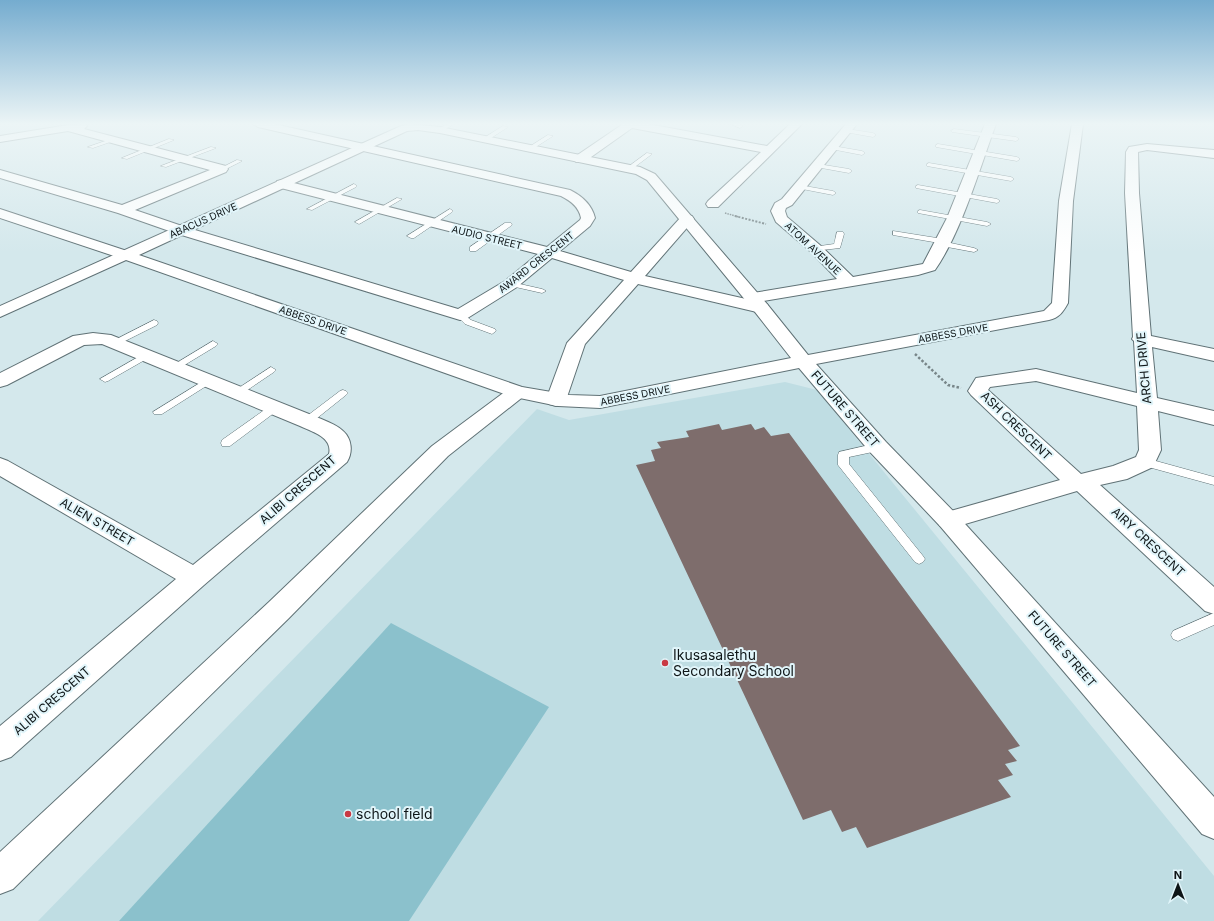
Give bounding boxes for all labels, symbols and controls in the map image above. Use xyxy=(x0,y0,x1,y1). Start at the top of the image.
street label: ABACUS DRIVE xyxy=(167,200,239,240)
street label: ATOM AVENUE xyxy=(783,219,843,277)
street label: AUDIO STREET xyxy=(450,222,524,252)
street label: AWARD CRESCENT xyxy=(496,229,576,295)
street label: ABBESS DRIVE xyxy=(278,303,348,337)
street label: ABBESS DRIVE xyxy=(917,321,989,345)
street label: ARCH DRIVE xyxy=(1133,331,1154,405)
street label: FUTURE STREET xyxy=(808,367,883,450)
street label: ABBESS DRIVE xyxy=(599,382,671,408)
street label: ASH CRESCENT xyxy=(978,388,1055,463)
street label: ALIBI CRESCENT xyxy=(256,452,339,527)
street label: ALIEN STREET xyxy=(57,494,137,549)
street label: AIRY CRESCENT xyxy=(1109,504,1188,580)
street label: FUTURE STREET xyxy=(1025,607,1100,690)
place label: Ikusasalethu Secondary School xyxy=(673,646,794,679)
marker: Ikusasalethu Secondary School xyxy=(660,658,670,668)
street label: ALIBI CRESCENT xyxy=(10,663,93,738)
place label: school field xyxy=(356,805,432,822)
marker: school field xyxy=(343,809,353,819)
north arrow xyxy=(1158,865,1198,905)
text: N xyxy=(1174,868,1182,882)

